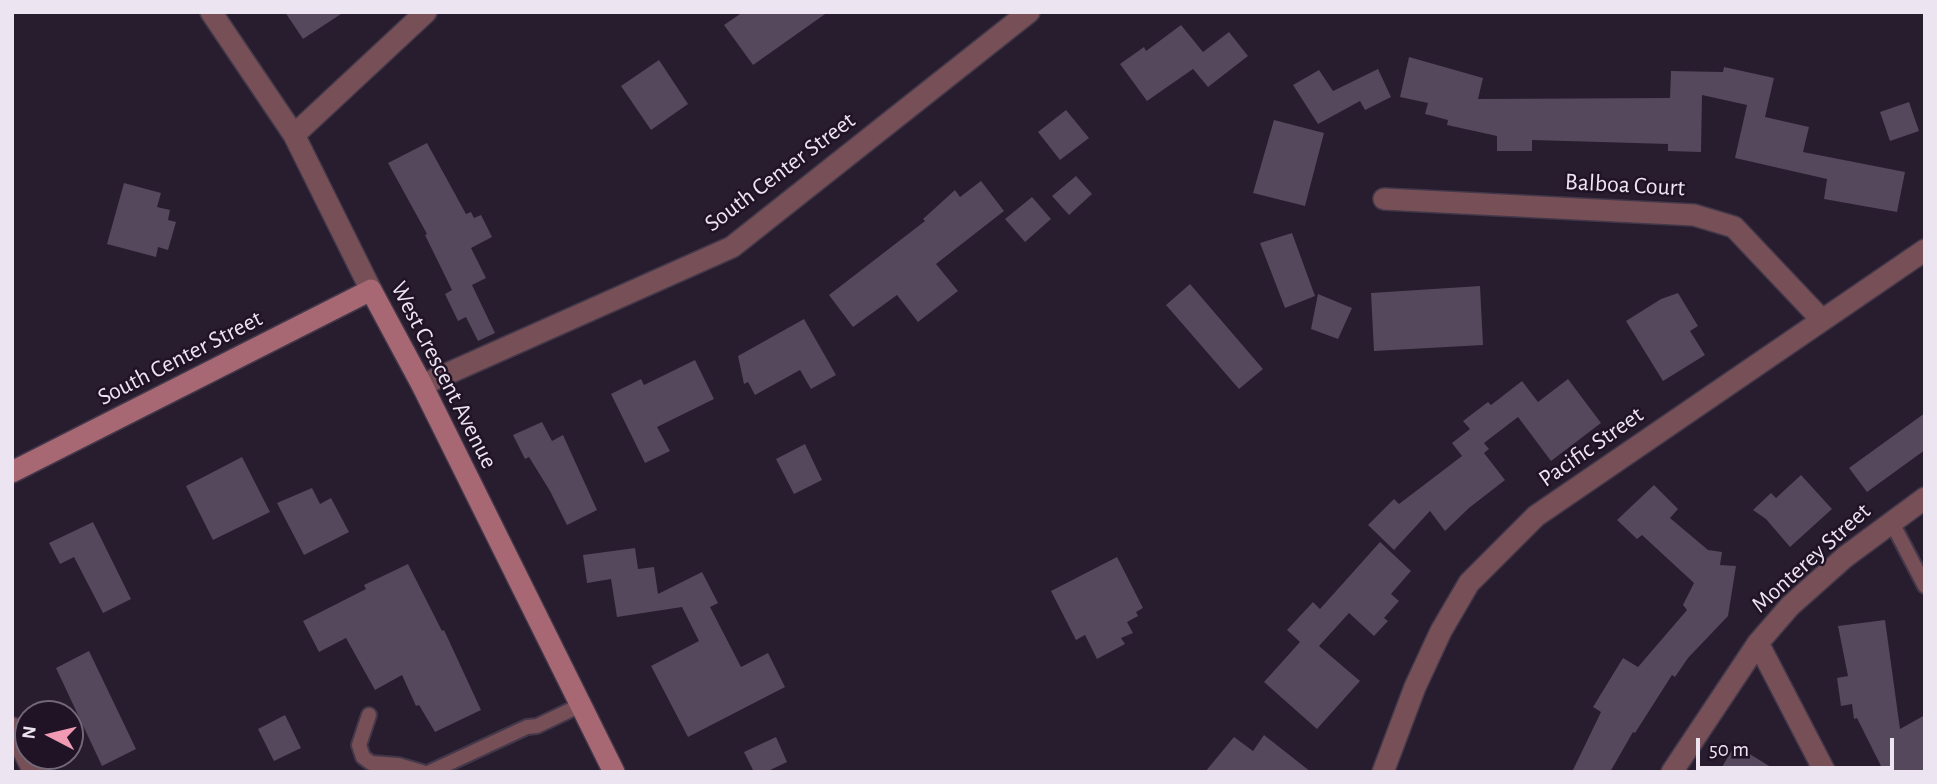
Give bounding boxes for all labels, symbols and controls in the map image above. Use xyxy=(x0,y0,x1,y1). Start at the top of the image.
street label: South Center Street xyxy=(699,106,861,238)
street label: Balboa Court xyxy=(1564,167,1686,203)
street label: West Crescent Avenue xyxy=(384,277,504,473)
street label: South Center Street xyxy=(93,304,267,412)
street label: Pacific Street xyxy=(1533,401,1649,493)
street label: Monterey Street xyxy=(1746,497,1876,619)
north arrow xyxy=(14,700,84,770)
scale bar xyxy=(1699,724,1897,768)
text: N xyxy=(19,725,40,740)
text: 50 m xyxy=(1709,739,1749,760)

